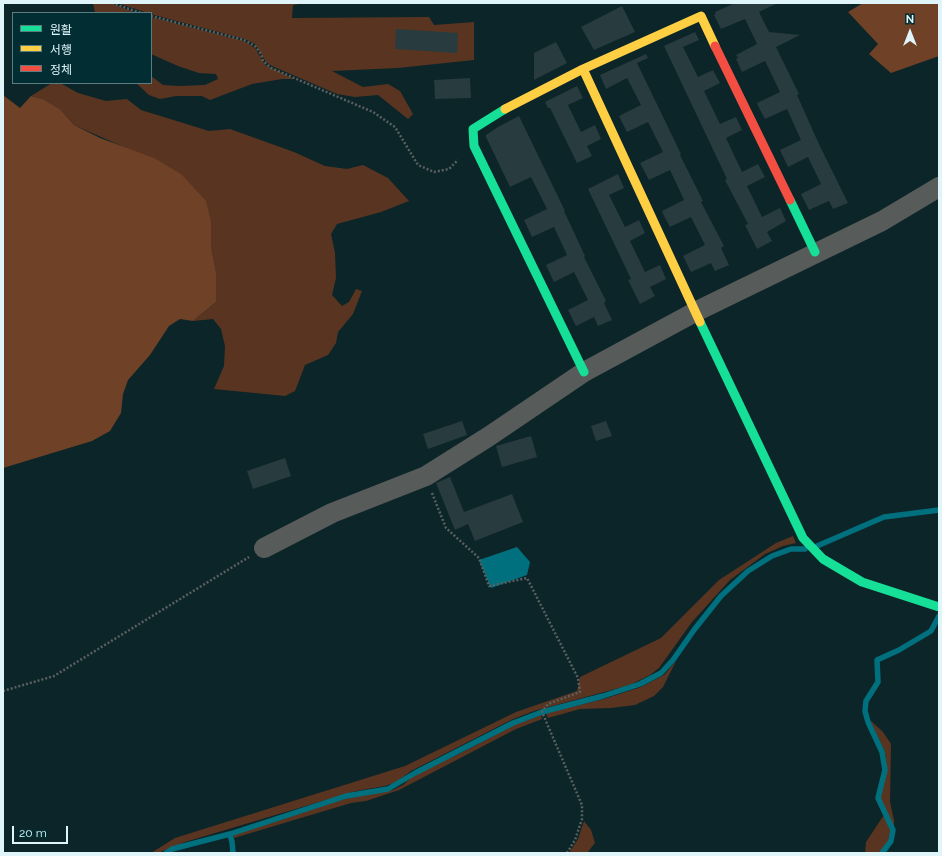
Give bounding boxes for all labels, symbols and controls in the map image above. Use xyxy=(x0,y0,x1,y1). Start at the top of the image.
legend xyxy=(12,12,152,84)
north arrow xyxy=(890,12,930,52)
text: N xyxy=(906,13,914,26)
text: 원활 xyxy=(50,23,72,37)
text: 서행 xyxy=(50,43,72,57)
text: 정체 xyxy=(50,63,72,77)
scale bar xyxy=(14,818,70,844)
text: 20 m xyxy=(19,826,47,840)

